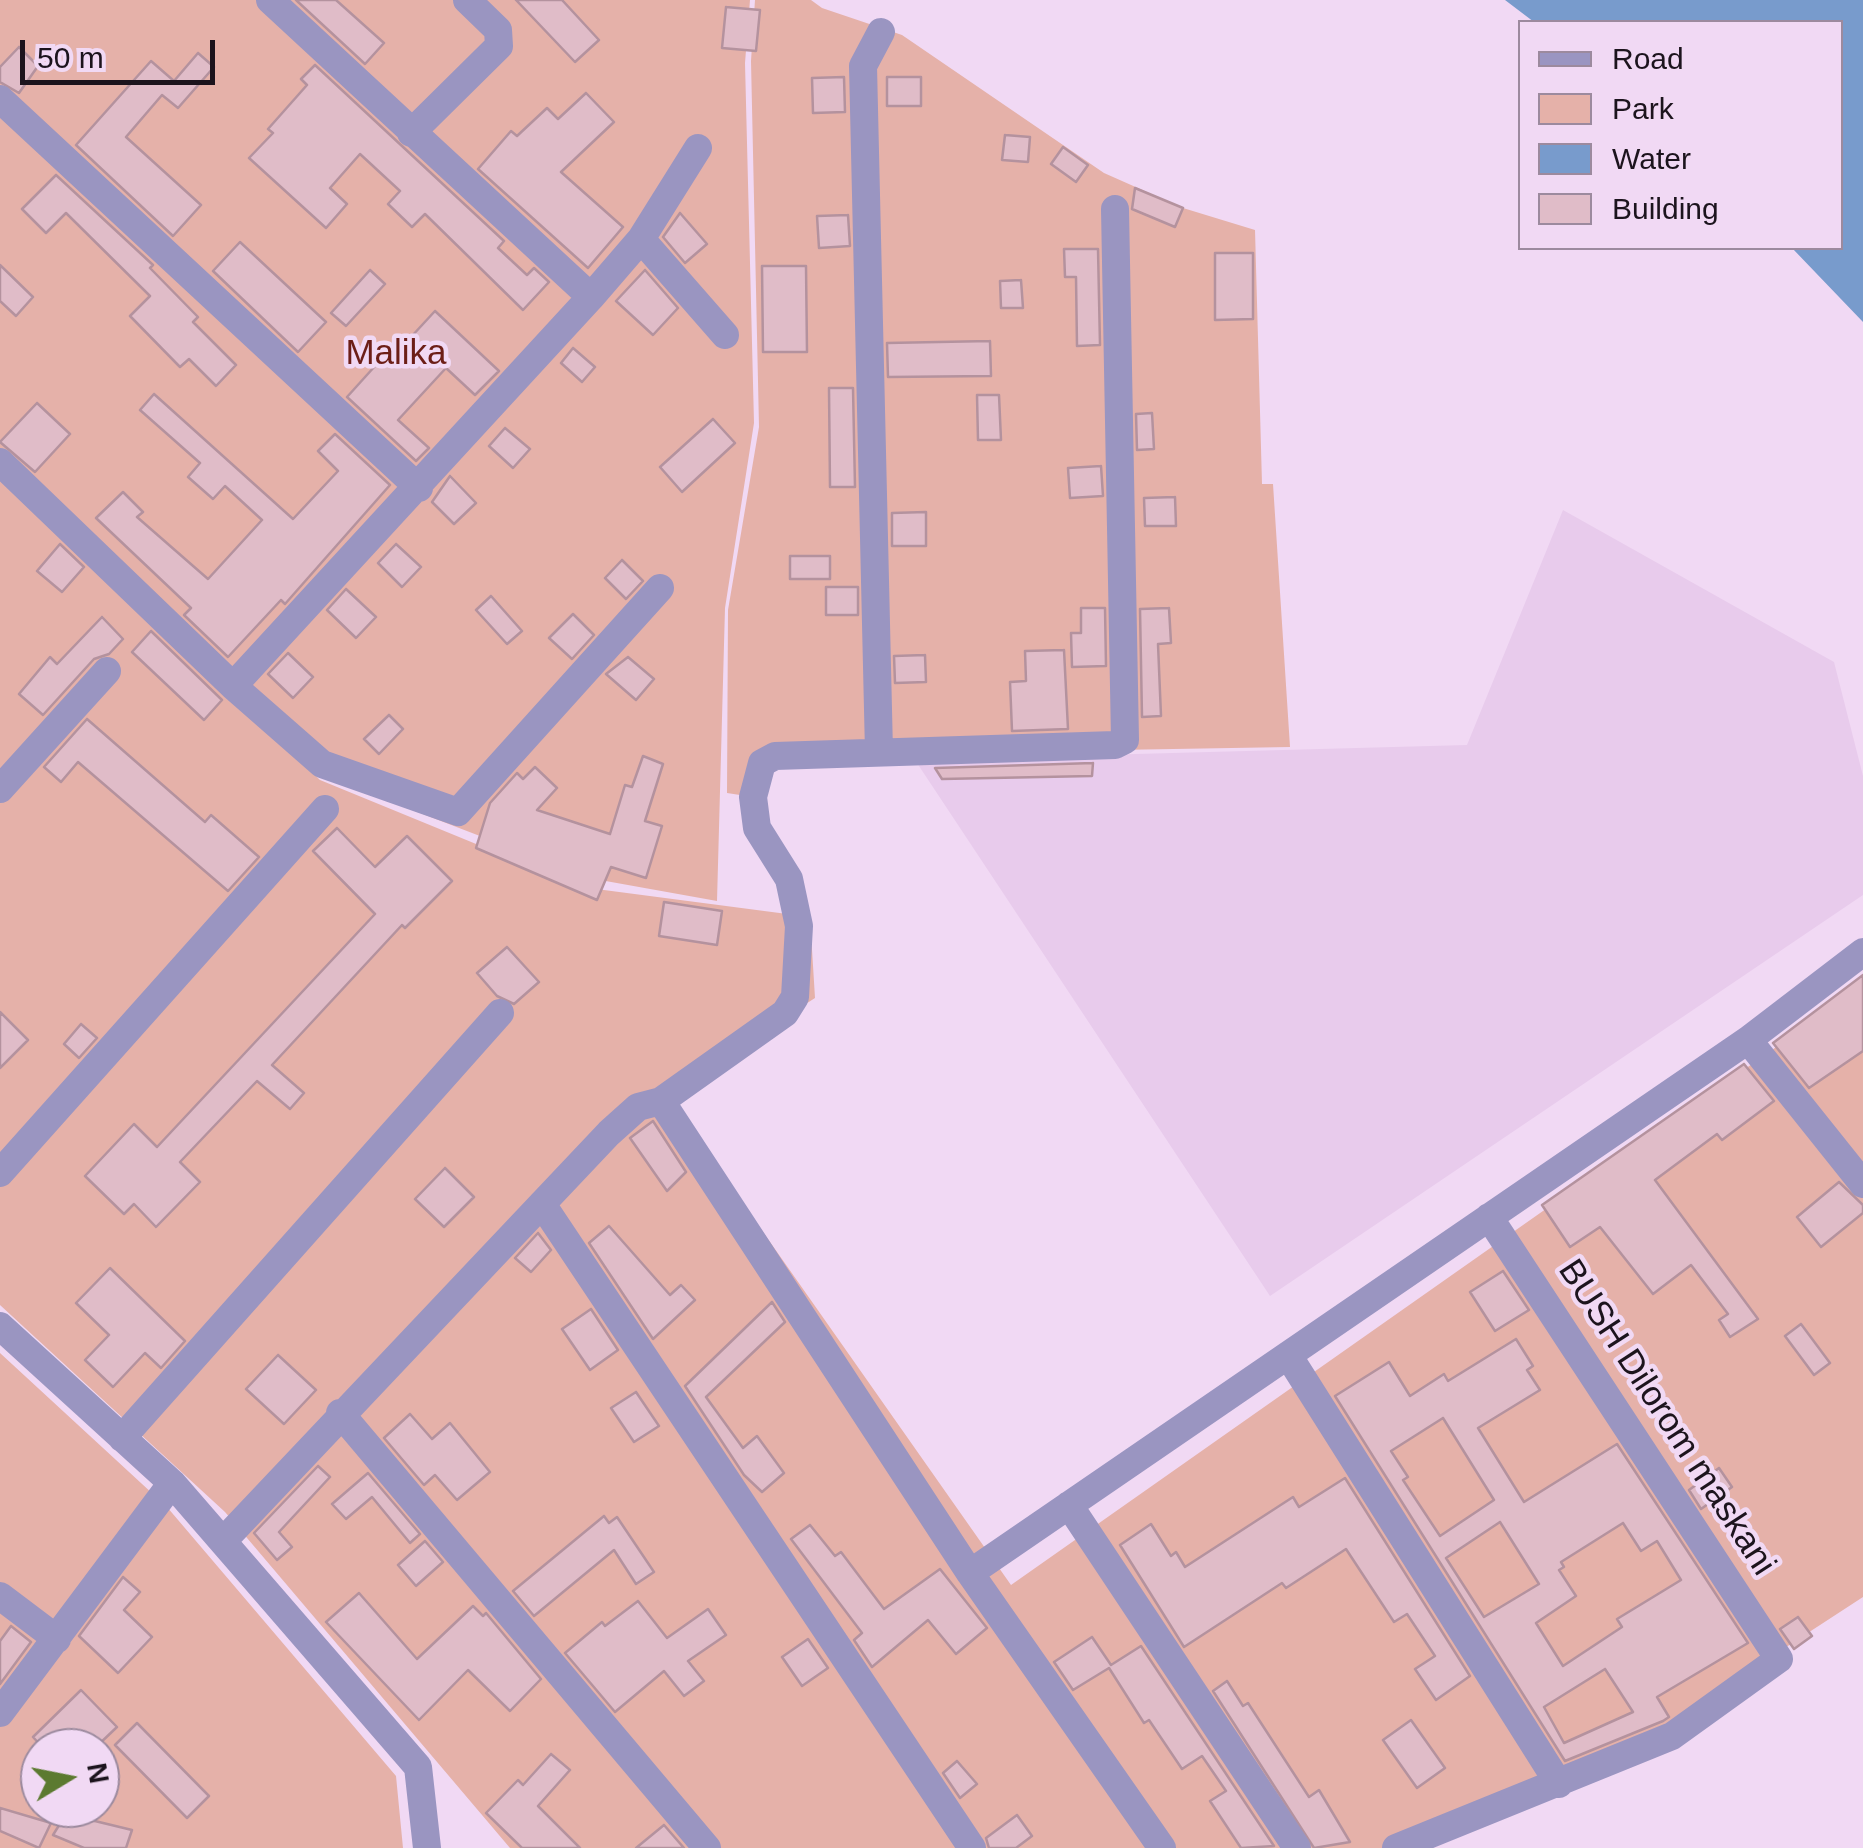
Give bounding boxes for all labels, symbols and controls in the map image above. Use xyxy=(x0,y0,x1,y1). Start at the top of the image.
scale bar xyxy=(25,20,220,82)
legend xyxy=(1518,20,1843,250)
text: 50 m xyxy=(37,41,104,74)
text: Road xyxy=(1612,42,1684,75)
text: Park xyxy=(1612,92,1674,125)
text: Water xyxy=(1612,142,1691,175)
text: Building xyxy=(1612,192,1719,225)
park label: Malika xyxy=(345,333,447,375)
street label: BUSH Dilorom maskani xyxy=(1548,1252,1784,1584)
north arrow xyxy=(20,1728,120,1828)
text: N xyxy=(81,1760,115,1786)

